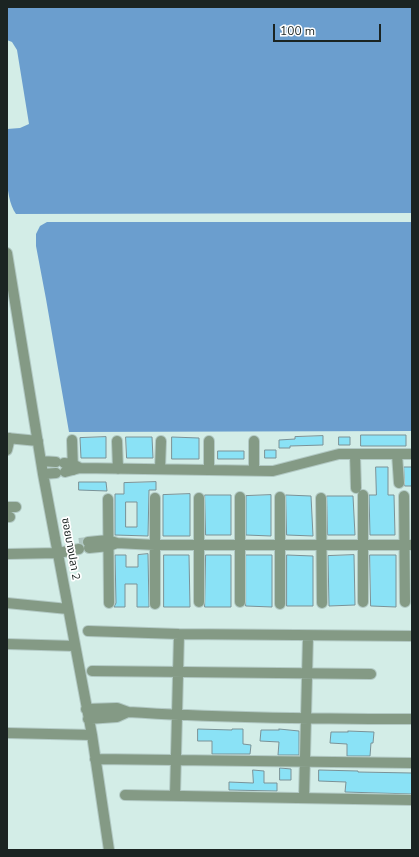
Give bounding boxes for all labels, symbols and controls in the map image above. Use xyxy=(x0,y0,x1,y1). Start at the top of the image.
scale bar xyxy=(275,16,383,42)
text: 100 m xyxy=(280,23,315,39)
street label: ซอยบางปลา 2 xyxy=(58,517,82,581)

